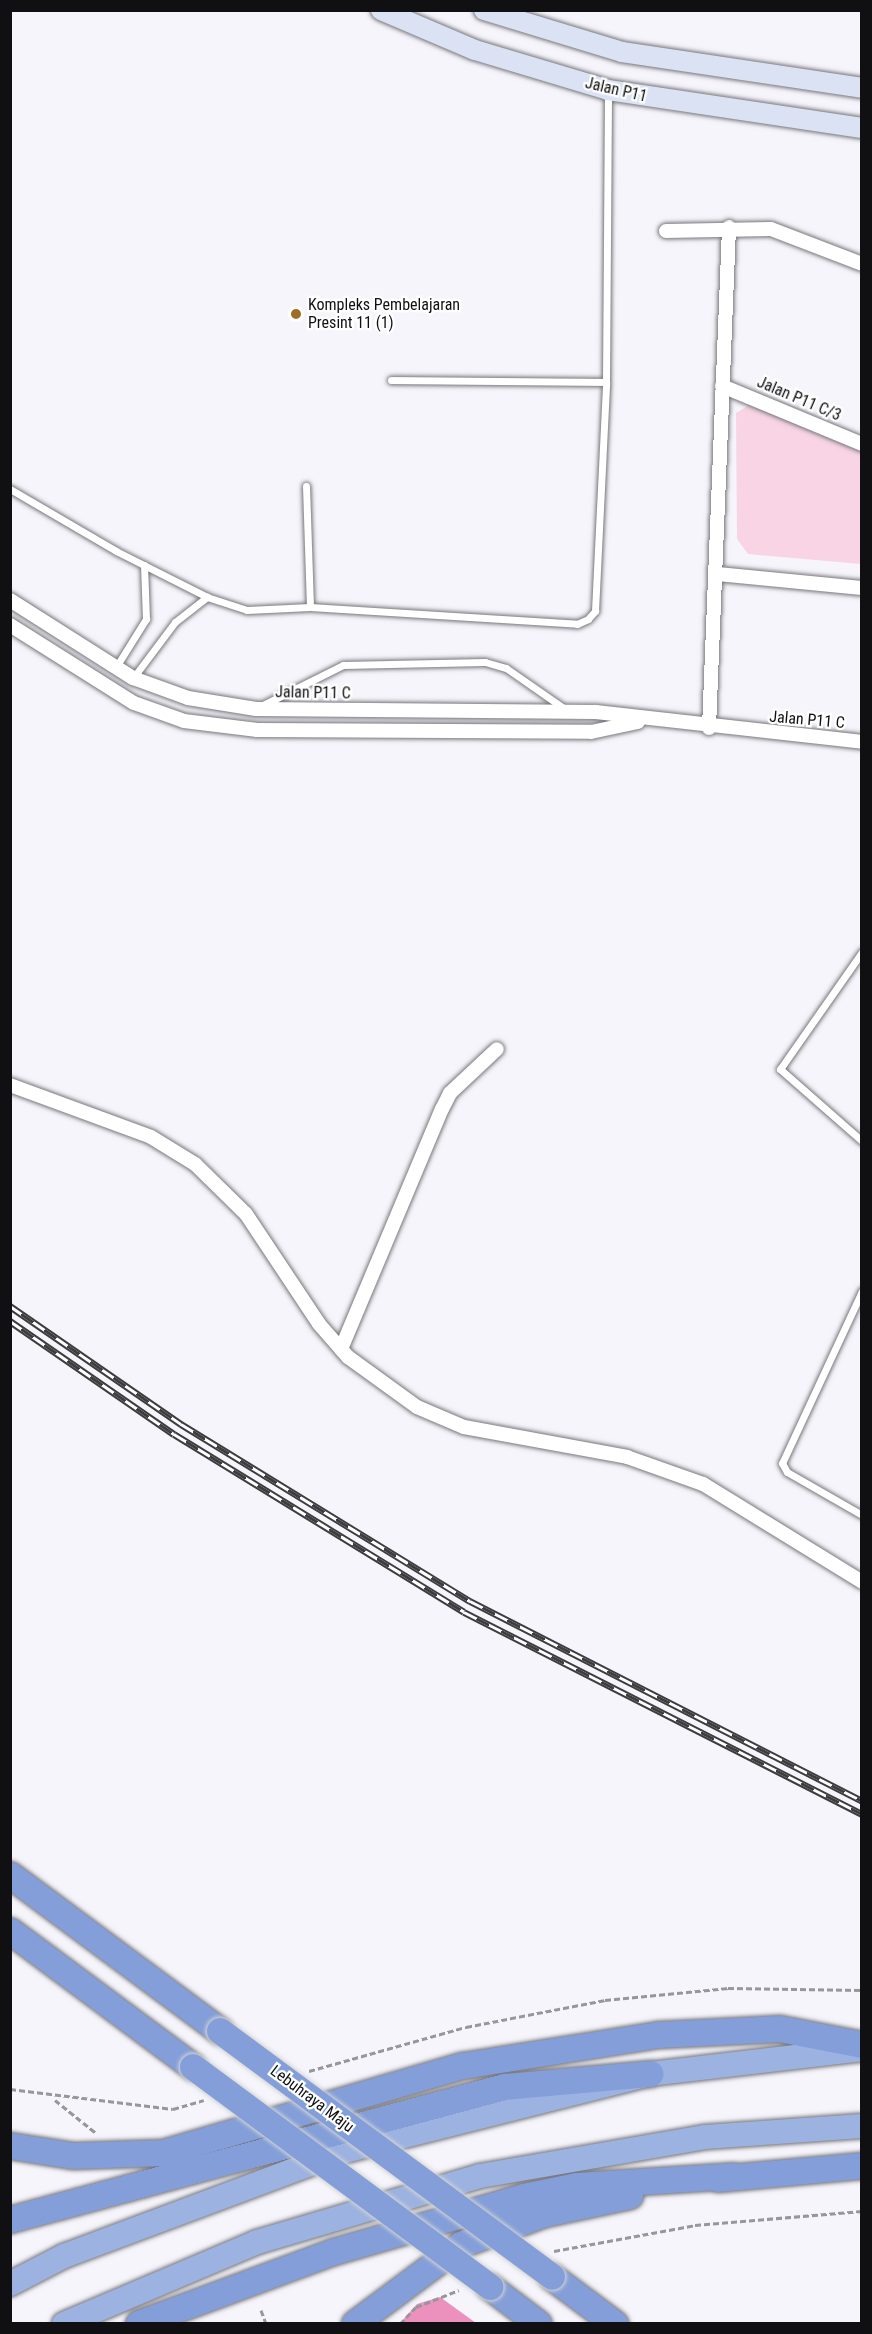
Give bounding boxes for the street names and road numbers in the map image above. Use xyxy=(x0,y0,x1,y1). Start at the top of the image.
street label: Jalan P11 xyxy=(583,74,649,106)
street label: Jalan P11 C/3 xyxy=(754,373,844,425)
street label: Jalan P11 C xyxy=(275,683,351,703)
street label: Jalan P11 C xyxy=(769,707,845,733)
street label: Lebuhraya Maju xyxy=(266,2061,358,2137)

